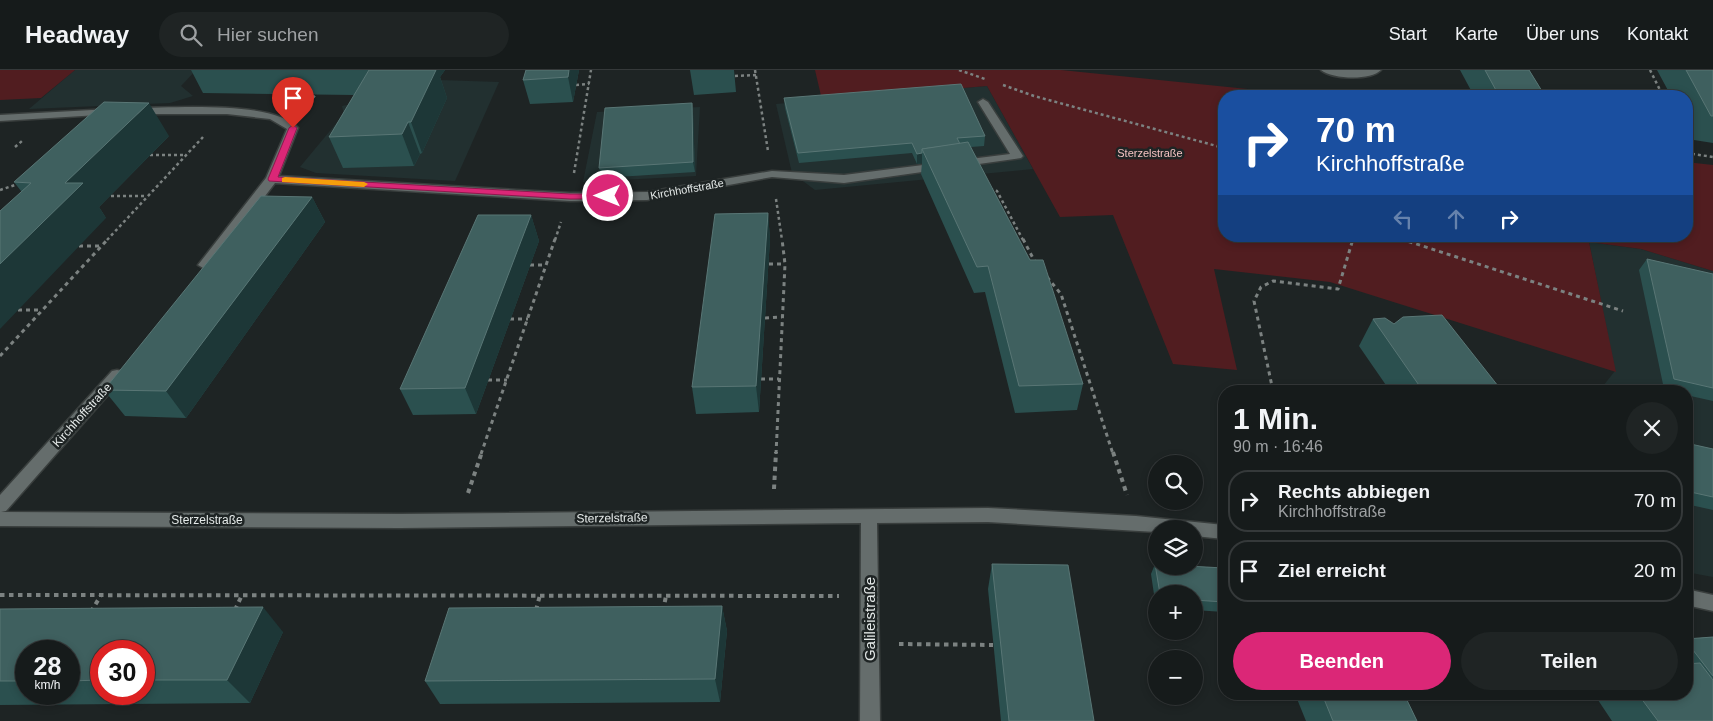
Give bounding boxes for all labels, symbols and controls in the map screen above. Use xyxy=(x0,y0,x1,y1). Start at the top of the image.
search box xyxy=(159,12,509,57)
text: Headway xyxy=(25,21,129,48)
icon: search xyxy=(177,21,205,49)
text: Hier suchen xyxy=(217,24,318,45)
text: Start xyxy=(1389,24,1427,44)
text: Karte xyxy=(1455,24,1498,44)
text: Über uns xyxy=(1526,24,1599,44)
text: Kontakt xyxy=(1627,24,1688,44)
pin xyxy=(272,77,314,128)
icon: arrive xyxy=(279,84,307,112)
icon: right xyxy=(1233,110,1298,175)
text: 70 m xyxy=(1316,110,1396,149)
park label: Sterzelstraße xyxy=(1117,147,1183,159)
text: Kirchhoffstraße xyxy=(1316,151,1465,176)
position arrow xyxy=(581,169,633,221)
street label: Kirchhoffstraße xyxy=(649,177,725,201)
icon: left xyxy=(1389,205,1417,233)
icon: ahead xyxy=(1442,205,1470,233)
icon: right xyxy=(1495,205,1523,233)
street label: Kirchhoffstraße xyxy=(50,380,115,450)
text: 1 Min. xyxy=(1233,402,1318,435)
button: close xyxy=(1626,402,1678,454)
text: 90 m · 16:46 xyxy=(1233,438,1323,455)
map controls xyxy=(1148,455,1203,705)
button: search xyxy=(1148,455,1203,510)
text: Rechts abbiegen xyxy=(1278,481,1430,502)
icon: right xyxy=(1235,487,1263,515)
text: 70 m xyxy=(1634,490,1676,511)
text: Kirchhoffstraße xyxy=(1278,503,1386,520)
street label: Sterzelstraße xyxy=(576,510,648,526)
street label: Sterzelstraße xyxy=(171,513,243,527)
button: layers xyxy=(1148,520,1203,575)
icon: arrive xyxy=(1235,557,1263,585)
text: Ziel erreicht xyxy=(1278,560,1386,581)
text: 20 m xyxy=(1634,560,1676,581)
street label: Galileistraße xyxy=(861,577,878,661)
button: + xyxy=(1148,585,1203,640)
button: Beenden xyxy=(1233,632,1451,690)
button: Teilen xyxy=(1461,632,1678,690)
speed limit sign: 30 xyxy=(90,640,155,705)
button: − xyxy=(1148,650,1203,705)
text: 28 xyxy=(34,652,61,680)
text: km/h xyxy=(34,678,61,692)

